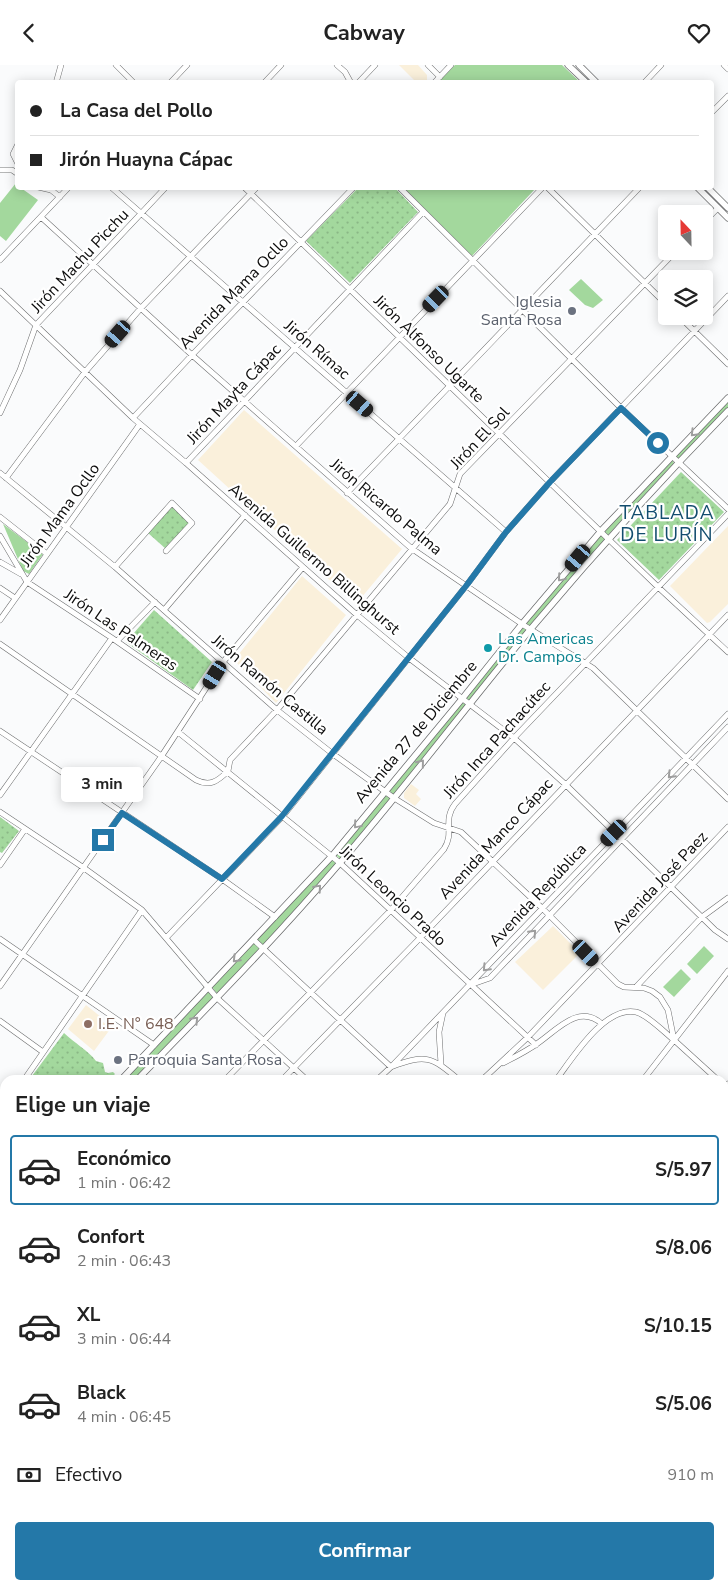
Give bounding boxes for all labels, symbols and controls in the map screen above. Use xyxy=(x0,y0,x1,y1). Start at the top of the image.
text: Cabway xyxy=(323,18,405,48)
icon: back xyxy=(15,19,43,47)
icon: heart xyxy=(685,19,713,47)
text: La Casa del Pollo xyxy=(60,98,213,124)
text: Jirón Huayna Cápac xyxy=(60,147,232,173)
street label: Jirón Machu Picchu xyxy=(25,204,134,319)
north arrow xyxy=(658,205,712,260)
map controls xyxy=(658,205,713,325)
street label: Avenida Mama Ocllo xyxy=(174,232,294,354)
button: layers xyxy=(658,270,713,325)
car xyxy=(420,283,451,315)
street label: Jirón Alfonso Ugarte xyxy=(368,290,489,408)
place label: Iglesia Santa Rosa xyxy=(481,291,562,331)
marker: Iglesia Santa Rosa xyxy=(566,305,578,317)
street label: Jirón Rímac xyxy=(279,315,355,385)
car xyxy=(102,318,133,350)
street label: Jirón Mayta Cápac xyxy=(181,339,287,450)
car xyxy=(343,388,376,420)
street label: Jirón El Sol xyxy=(445,402,515,475)
one-way arrow xyxy=(691,427,700,436)
route start xyxy=(647,432,669,454)
street label: Jirón Ricardo Palma xyxy=(325,453,447,560)
street label: Jirón Mama Ocllo xyxy=(14,459,105,572)
street label: Avenida Guillermo Billinghurst xyxy=(224,478,405,640)
district label: TABLADA DE LURÍN xyxy=(619,500,715,548)
car xyxy=(562,542,593,574)
one-way arrow xyxy=(558,573,567,582)
street label: Jirón Las Palmeras xyxy=(59,583,182,676)
place label: Las Americas Dr. Campos xyxy=(498,628,594,668)
street label: Jirón Ramón Castilla xyxy=(206,629,333,740)
marker: Las Americas Dr. Campos xyxy=(482,642,494,654)
street label: Avenida 27 de Diciembre xyxy=(350,656,482,808)
car xyxy=(200,658,229,692)
street label: Jirón Inca Pachacútec xyxy=(438,676,556,804)
one-way arrow xyxy=(416,760,424,769)
callout: 3 min xyxy=(62,767,144,803)
one-way arrow xyxy=(667,769,676,778)
text: 3 min xyxy=(81,773,123,795)
street label: Avenida Manco Cápac xyxy=(434,773,558,904)
car xyxy=(598,817,629,849)
one-way arrow xyxy=(354,819,363,828)
street label: Avenida José Paez xyxy=(607,827,713,937)
route end xyxy=(92,829,114,851)
street label: Avenida República xyxy=(484,839,592,951)
street label: Jirón Leoncio Prado xyxy=(334,840,451,951)
one-way arrow xyxy=(312,885,321,894)
one-way arrow xyxy=(527,930,536,939)
car xyxy=(570,937,601,969)
one-way arrow xyxy=(233,953,242,962)
one-way arrow xyxy=(483,962,492,971)
place label: I.E. N° 648 xyxy=(98,1013,174,1035)
one-way arrow xyxy=(190,1017,199,1026)
marker: I.E. N° 648 xyxy=(82,1018,94,1030)
place label: Parroquia Santa Rosa xyxy=(128,1049,282,1071)
marker: Parroquia Santa Rosa xyxy=(112,1054,124,1066)
text: Elige un viaje xyxy=(15,1090,150,1120)
text: Económico xyxy=(77,1146,171,1172)
icon: car xyxy=(17,1148,62,1193)
text: S/5.97 xyxy=(655,1157,712,1183)
text: 1 min · 06:42 xyxy=(77,1172,171,1194)
text: Confort xyxy=(77,1224,144,1250)
icon: car xyxy=(17,1226,62,1271)
text: S/8.06 xyxy=(655,1235,712,1261)
text: 2 min · 06:43 xyxy=(77,1250,171,1272)
text: XL xyxy=(77,1302,100,1328)
icon: car xyxy=(17,1304,62,1349)
text: S/10.15 xyxy=(644,1313,712,1339)
text: 3 min · 06:44 xyxy=(77,1328,171,1350)
text: Black xyxy=(77,1380,126,1406)
icon: car xyxy=(17,1382,62,1427)
text: S/5.06 xyxy=(655,1391,712,1417)
text: 4 min · 06:45 xyxy=(77,1406,171,1428)
icon: cash xyxy=(15,1461,43,1489)
text: Efectivo xyxy=(55,1462,122,1488)
text: 910 m xyxy=(667,1464,714,1486)
button: Confirmar xyxy=(15,1522,714,1580)

